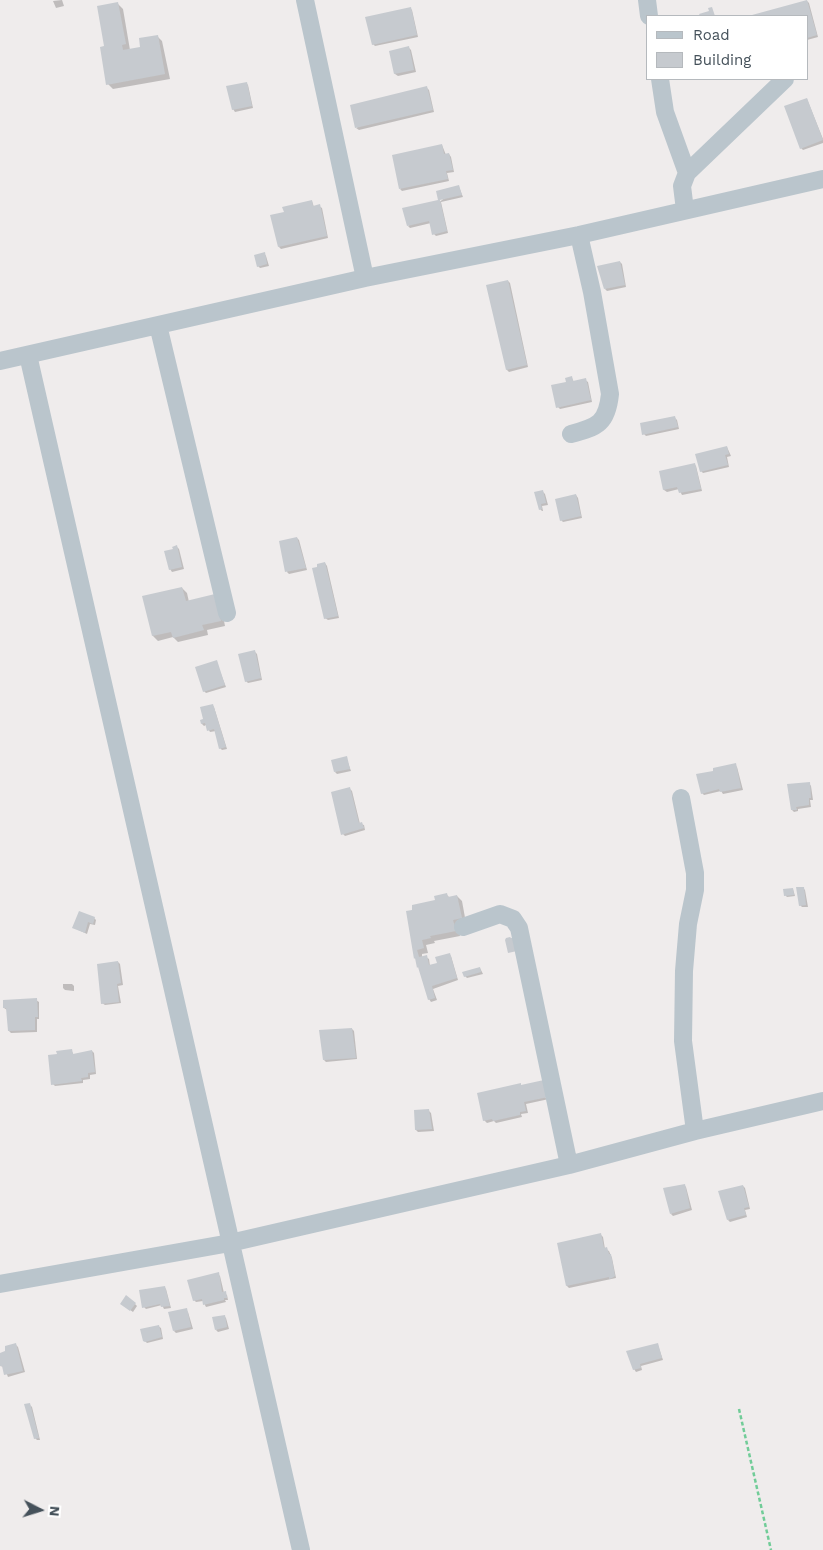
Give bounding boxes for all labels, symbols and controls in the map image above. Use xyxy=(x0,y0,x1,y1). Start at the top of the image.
legend xyxy=(646,15,808,80)
text: Road xyxy=(693,26,730,44)
text: Building xyxy=(693,51,751,69)
north arrow xyxy=(15,1485,65,1535)
text: N xyxy=(47,1505,63,1517)

